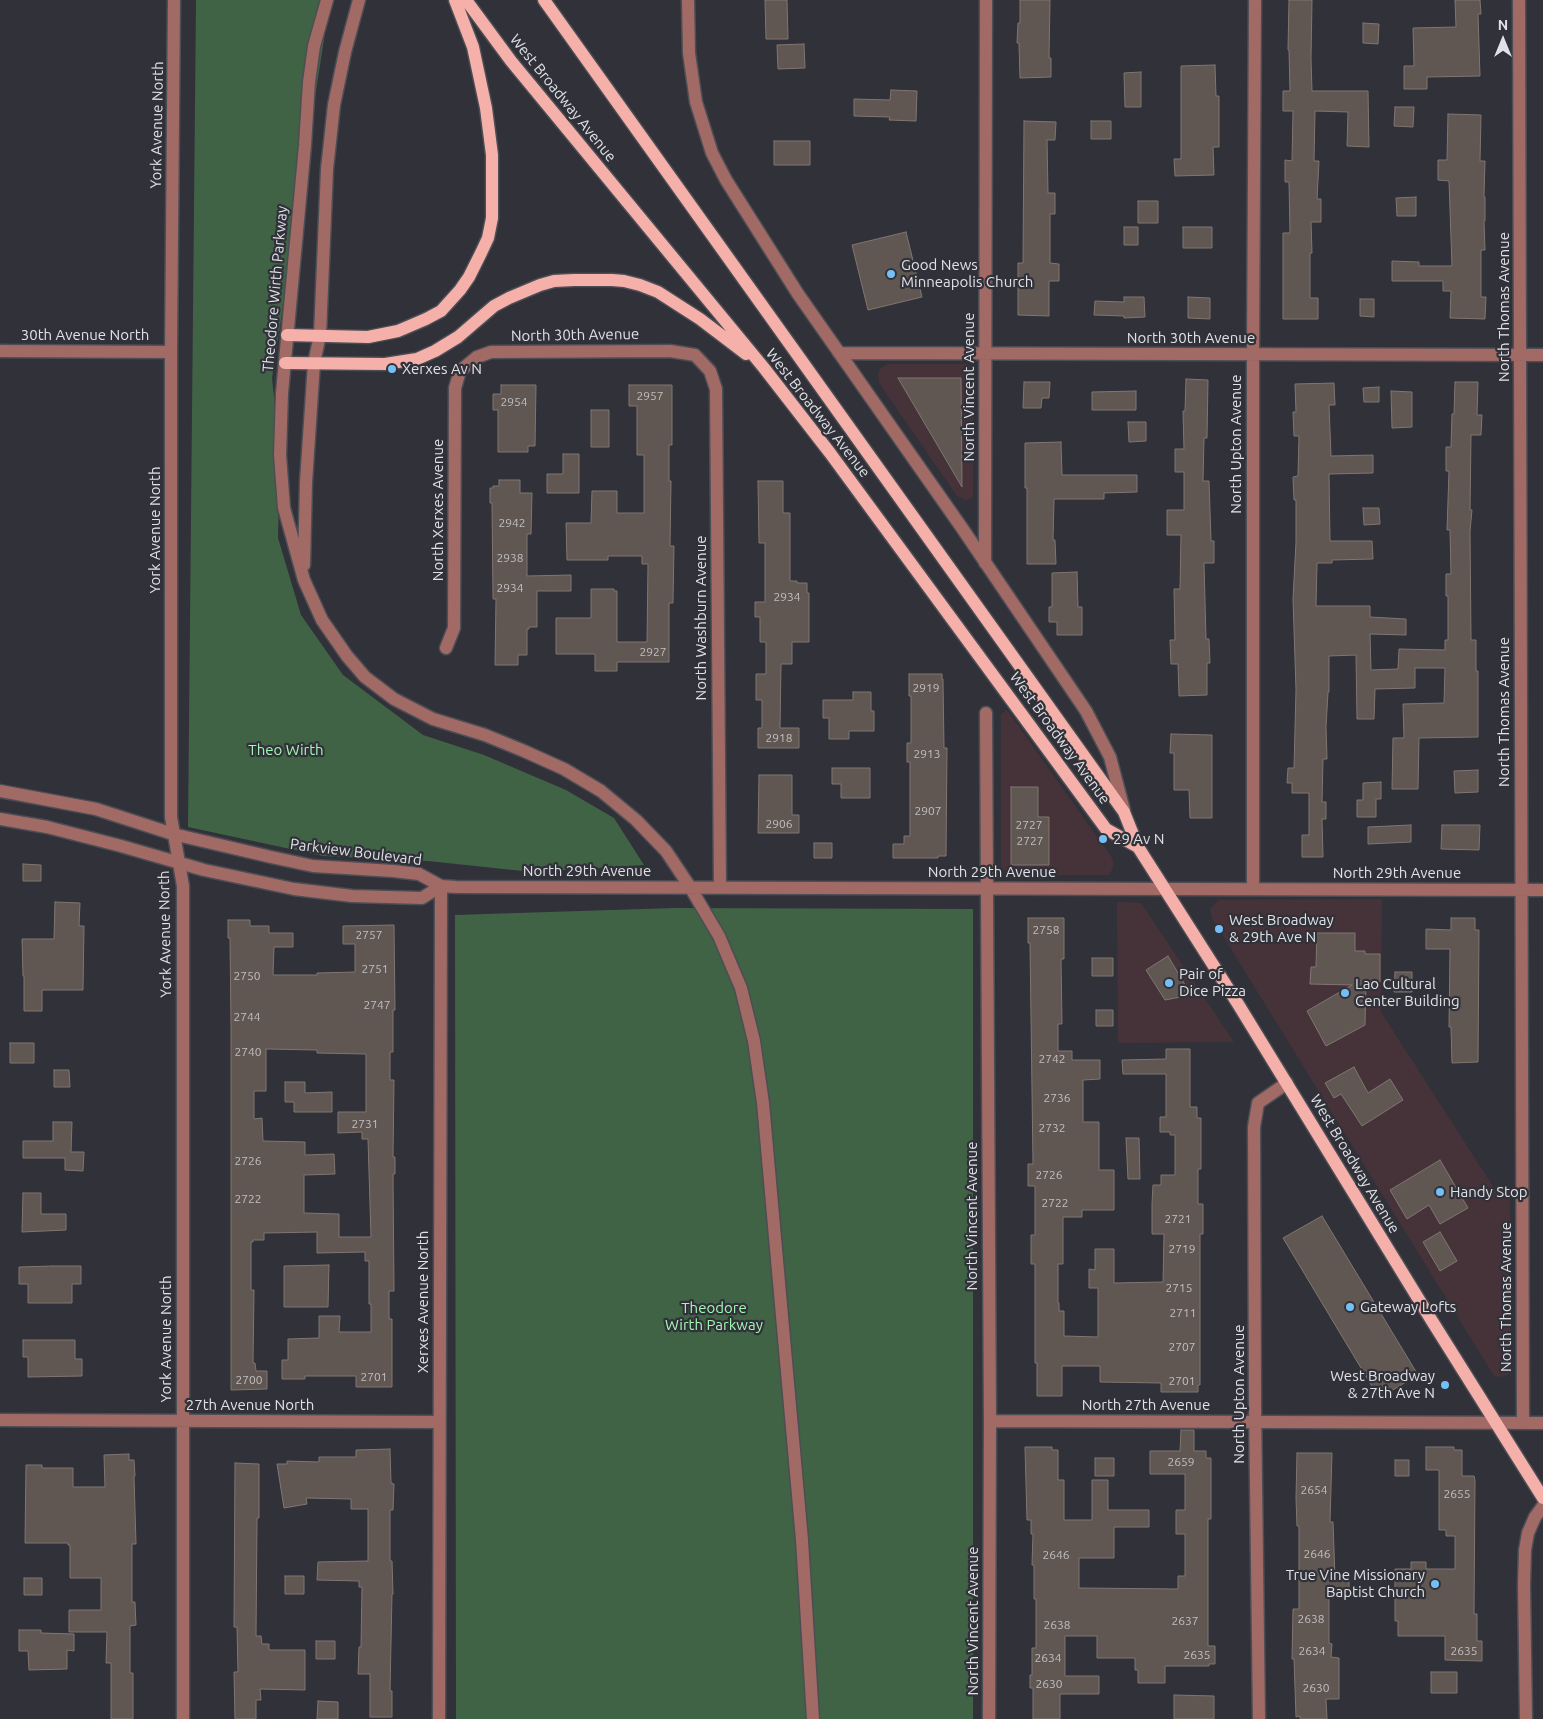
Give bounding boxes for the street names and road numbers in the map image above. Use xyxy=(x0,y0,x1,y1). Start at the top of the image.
street label: West Broadway Avenue xyxy=(506,31,620,165)
street label: York Avenue North xyxy=(147,61,167,189)
street label: Theodore Wirth Parkway xyxy=(259,205,291,373)
street label: North Thomas Avenue xyxy=(1495,232,1513,382)
street label: North Vincent Avenue xyxy=(960,313,978,461)
street label: North 30th Avenue xyxy=(511,325,639,345)
street label: 30th Avenue North xyxy=(21,326,149,344)
street label: North 30th Avenue xyxy=(1127,329,1255,347)
street label: West Broadway Avenue xyxy=(762,345,874,481)
street label: North Upton Avenue xyxy=(1227,374,1245,514)
street label: North Xerxes Avenue xyxy=(429,439,447,581)
street label: York Avenue North xyxy=(146,466,164,594)
street label: North Washburn Avenue xyxy=(692,536,710,700)
street label: North Thomas Avenue xyxy=(1495,637,1513,787)
street label: West Broadway Avenue xyxy=(1006,668,1114,808)
street label: Parkview Boulevard xyxy=(289,835,423,869)
street label: North 29th Avenue xyxy=(523,862,651,880)
street label: North 29th Avenue xyxy=(928,863,1056,881)
street label: North 29th Avenue xyxy=(1333,864,1461,882)
street label: York Avenue North xyxy=(155,870,175,998)
street label: West Broadway Avenue xyxy=(1306,1091,1404,1237)
street label: North Vincent Avenue xyxy=(963,1142,981,1290)
street label: North Thomas Avenue xyxy=(1497,1222,1515,1372)
street label: Xerxes Avenue North xyxy=(414,1231,432,1373)
street label: York Avenue North xyxy=(157,1275,175,1403)
street label: North Upton Avenue xyxy=(1230,1324,1248,1464)
street label: 27th Avenue North xyxy=(186,1396,314,1414)
street label: North 27th Avenue xyxy=(1082,1396,1210,1414)
street label: North Vincent Avenue xyxy=(964,1547,982,1695)

